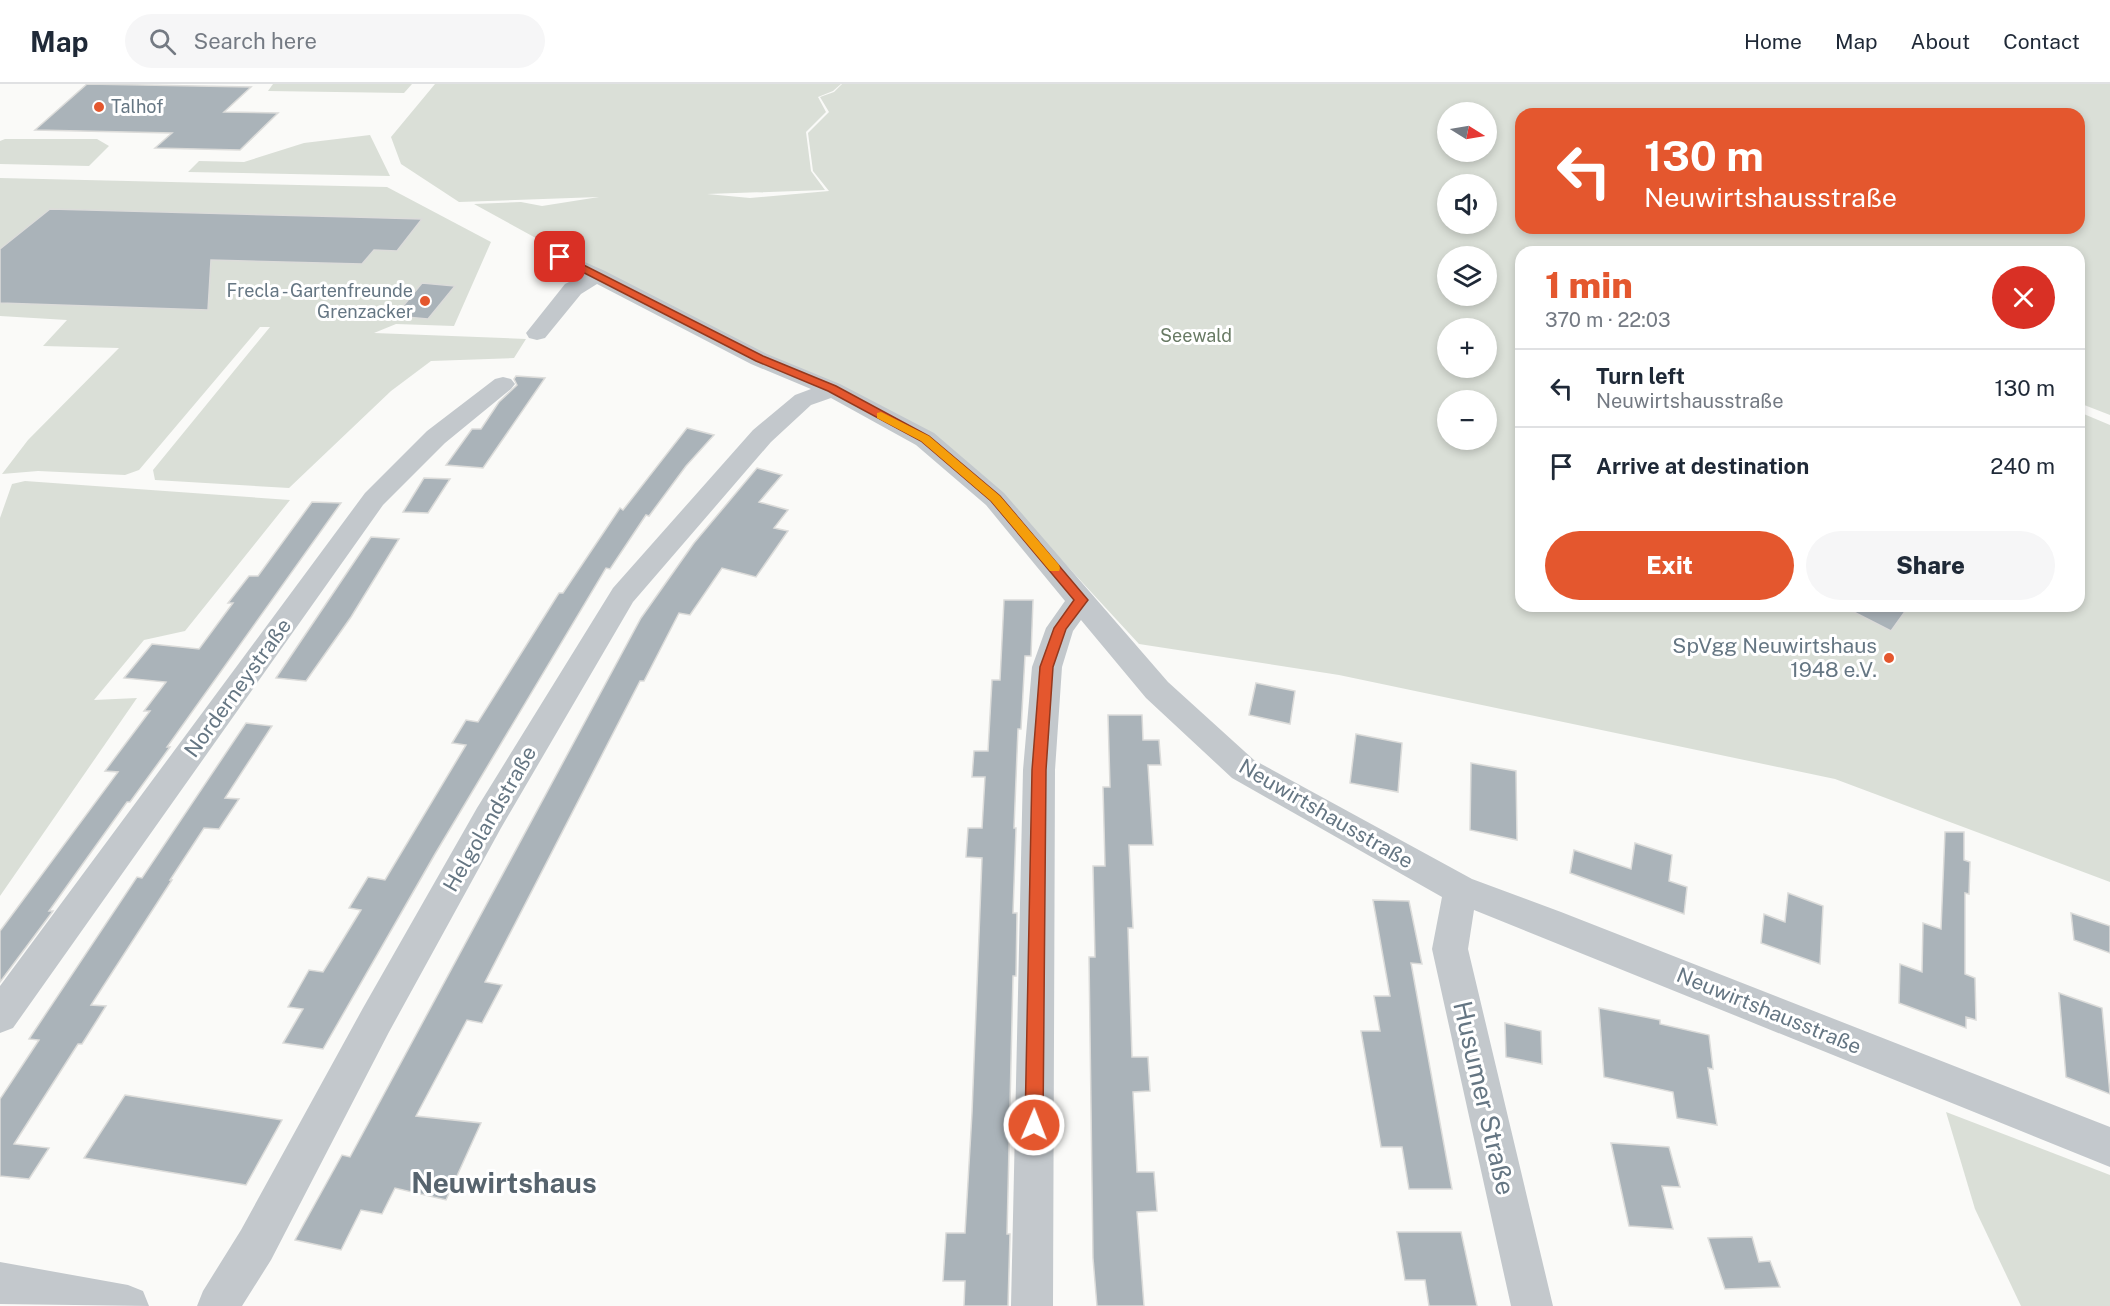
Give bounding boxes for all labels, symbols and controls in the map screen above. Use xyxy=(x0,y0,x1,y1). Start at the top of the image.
search box xyxy=(125,14,545,68)
text: Map xyxy=(30,25,89,58)
icon: search xyxy=(146,25,179,58)
text: Search here xyxy=(194,28,317,54)
text: Home xyxy=(1744,29,1802,54)
text: Map xyxy=(1835,29,1878,54)
text: About xyxy=(1911,29,1970,54)
text: Contact xyxy=(2003,29,2080,54)
place label: Talhof xyxy=(111,96,163,117)
marker: Talhof xyxy=(92,100,106,114)
north arrow xyxy=(1437,102,1497,162)
map controls xyxy=(1437,102,1497,450)
text: 130 m xyxy=(1644,131,1764,180)
icon: left xyxy=(1545,132,1623,210)
button: sound xyxy=(1437,174,1497,234)
text: Neuwirtshausstraße xyxy=(1644,181,1897,213)
pin xyxy=(534,231,585,282)
icon: arrive xyxy=(543,240,576,273)
button: layers xyxy=(1437,246,1497,306)
text: 1 min xyxy=(1545,264,1633,306)
button: close xyxy=(1992,266,2055,329)
place label: Frecla - Gartenfreunde Grenzacker xyxy=(227,280,413,322)
marker: Frecla - Gartenfreunde Grenzacker xyxy=(418,294,432,308)
text: 370 m · 22:03 xyxy=(1545,308,1671,332)
button: + xyxy=(1437,318,1497,378)
park label: Seewald xyxy=(1160,325,1232,346)
text: Turn left xyxy=(1596,363,1685,389)
icon: left xyxy=(1545,372,1578,405)
text: 130 m xyxy=(1994,375,2055,401)
text: Neuwirtshausstraße xyxy=(1596,389,1783,413)
button: − xyxy=(1437,390,1497,450)
icon: arrive xyxy=(1545,450,1578,483)
text: Arrive at destination xyxy=(1596,453,1809,479)
text: 240 m xyxy=(1990,453,2055,479)
button: Exit xyxy=(1545,531,1794,600)
button: Share xyxy=(1806,531,2055,600)
street label: Norderneystraße xyxy=(179,613,296,762)
place label: SpVgg Neuwirtshaus 1948 e.V. xyxy=(1672,633,1877,682)
marker: SpVgg Neuwirtshaus 1948 e.V. xyxy=(1882,651,1896,665)
street label: Helgolandstraße xyxy=(438,742,541,896)
street label: Neuwirtshausstraße xyxy=(1235,754,1418,874)
street label: Neuwirtshausstraße xyxy=(1673,962,1865,1059)
street label: Husumer Straße xyxy=(1447,998,1522,1198)
position arrow xyxy=(1002,1093,1066,1157)
district label: Neuwirtshaus xyxy=(411,1166,597,1199)

